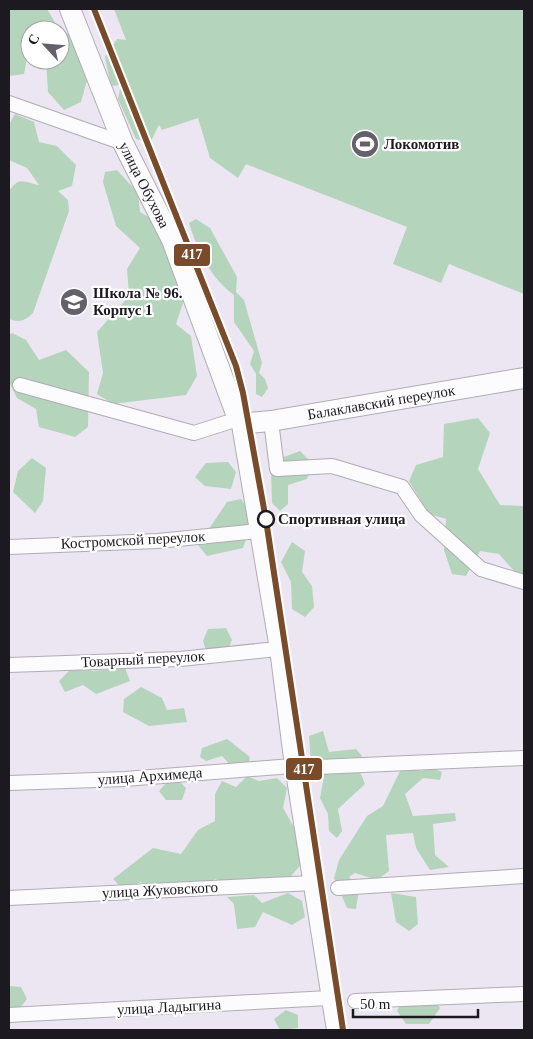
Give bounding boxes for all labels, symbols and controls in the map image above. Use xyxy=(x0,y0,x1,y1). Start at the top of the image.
north arrow xyxy=(20,20,70,70)
text: С xyxy=(25,32,43,47)
sports icon: Локомотив xyxy=(350,129,380,159)
place label: Локомотив xyxy=(384,136,459,152)
street label: улица Обухова xyxy=(116,139,173,231)
line badge: 417 xyxy=(173,243,211,267)
text: 417 xyxy=(182,247,203,262)
place label: Школа № 96. Корпус 1 xyxy=(93,285,183,318)
school or university icon: Школа № 96. Корпус 1 xyxy=(59,287,89,317)
street label: Балаклавский переулок xyxy=(306,382,457,423)
marker: Спортивная улица xyxy=(257,510,275,528)
place label: Спортивная улица xyxy=(278,511,406,527)
street label: Костромской переулок xyxy=(60,528,206,552)
street label: Товарный переулок xyxy=(81,648,206,670)
line badge: 417 xyxy=(285,757,323,781)
text: 417 xyxy=(294,762,315,777)
street label: улица Архимеда xyxy=(97,764,203,788)
street label: улица Жуковского xyxy=(102,879,218,901)
scale bar xyxy=(353,986,478,1018)
street label: улица Ладыгина xyxy=(117,996,222,1018)
text: 50 m xyxy=(360,996,391,1012)

